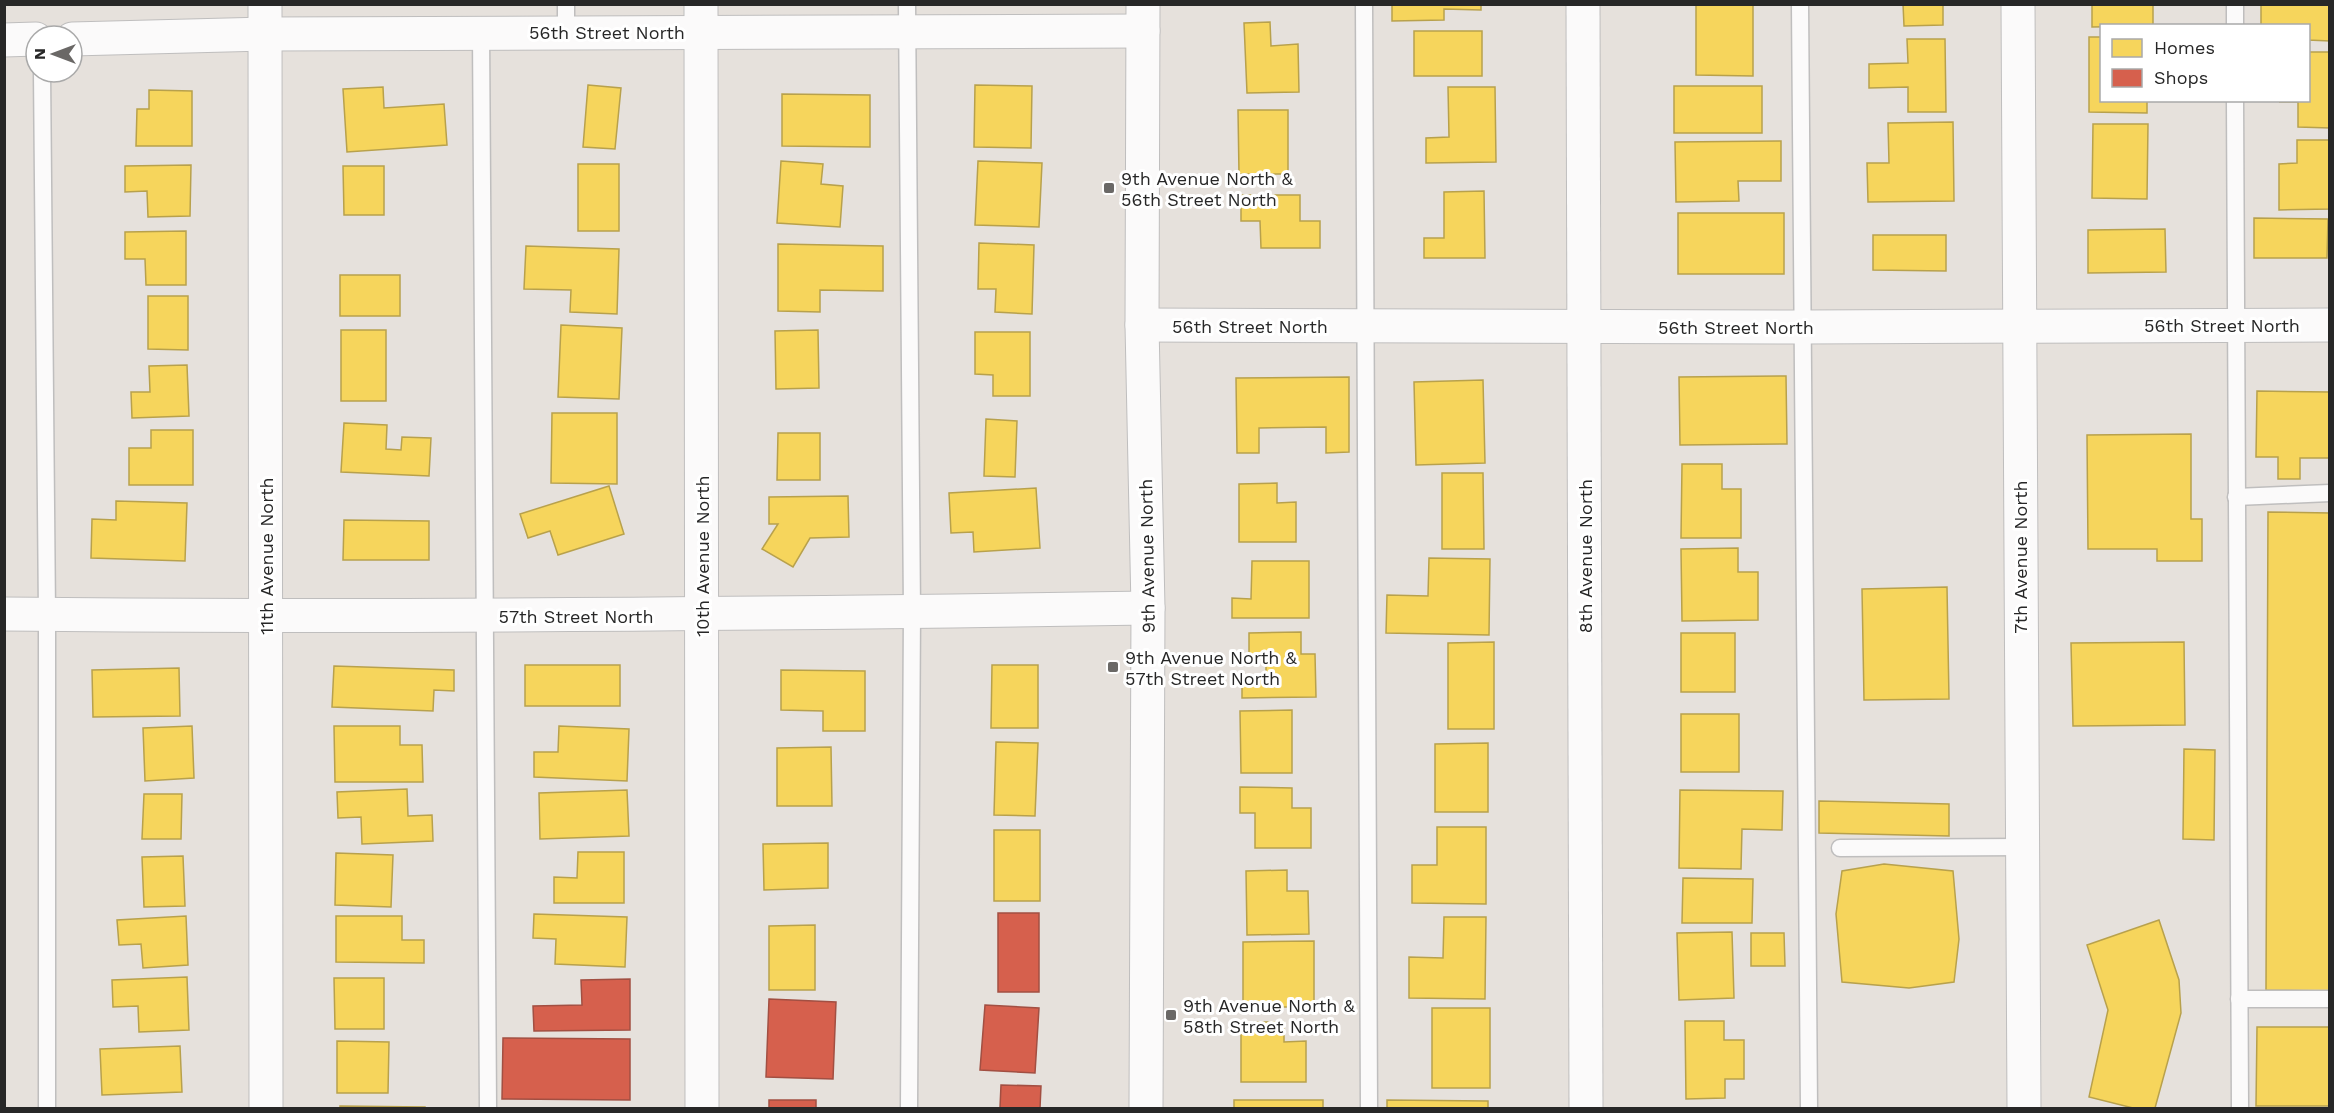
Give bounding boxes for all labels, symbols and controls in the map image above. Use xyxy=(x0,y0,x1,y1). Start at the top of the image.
street label: 56th Street North xyxy=(529,22,685,43)
north arrow xyxy=(24,24,84,84)
legend xyxy=(2100,24,2310,102)
text: Homes xyxy=(2154,37,2215,58)
text: N xyxy=(30,48,49,60)
text: Shops xyxy=(2154,67,2208,88)
place label: 9th Avenue North & 56th Street North xyxy=(1121,168,1294,210)
marker: 9th Avenue North & 56th Street North xyxy=(1102,181,1116,195)
street label: 56th Street North xyxy=(2144,315,2300,336)
street label: 56th Street North xyxy=(1172,316,1328,337)
street label: 56th Street North xyxy=(1658,317,1814,338)
street label: 10th Avenue North xyxy=(692,475,713,637)
street label: 11th Avenue North xyxy=(256,477,277,635)
street label: 9th Avenue North xyxy=(1135,479,1159,633)
street label: 8th Avenue North xyxy=(1575,479,1596,633)
street label: 7th Avenue North xyxy=(2010,480,2031,634)
street label: 57th Street North xyxy=(498,606,654,627)
place label: 9th Avenue North & 57th Street North xyxy=(1125,647,1298,689)
marker: 9th Avenue North & 57th Street North xyxy=(1106,660,1120,674)
place label: 9th Avenue North & 58th Street North xyxy=(1183,995,1356,1037)
marker: 9th Avenue North & 58th Street North xyxy=(1164,1008,1178,1022)

